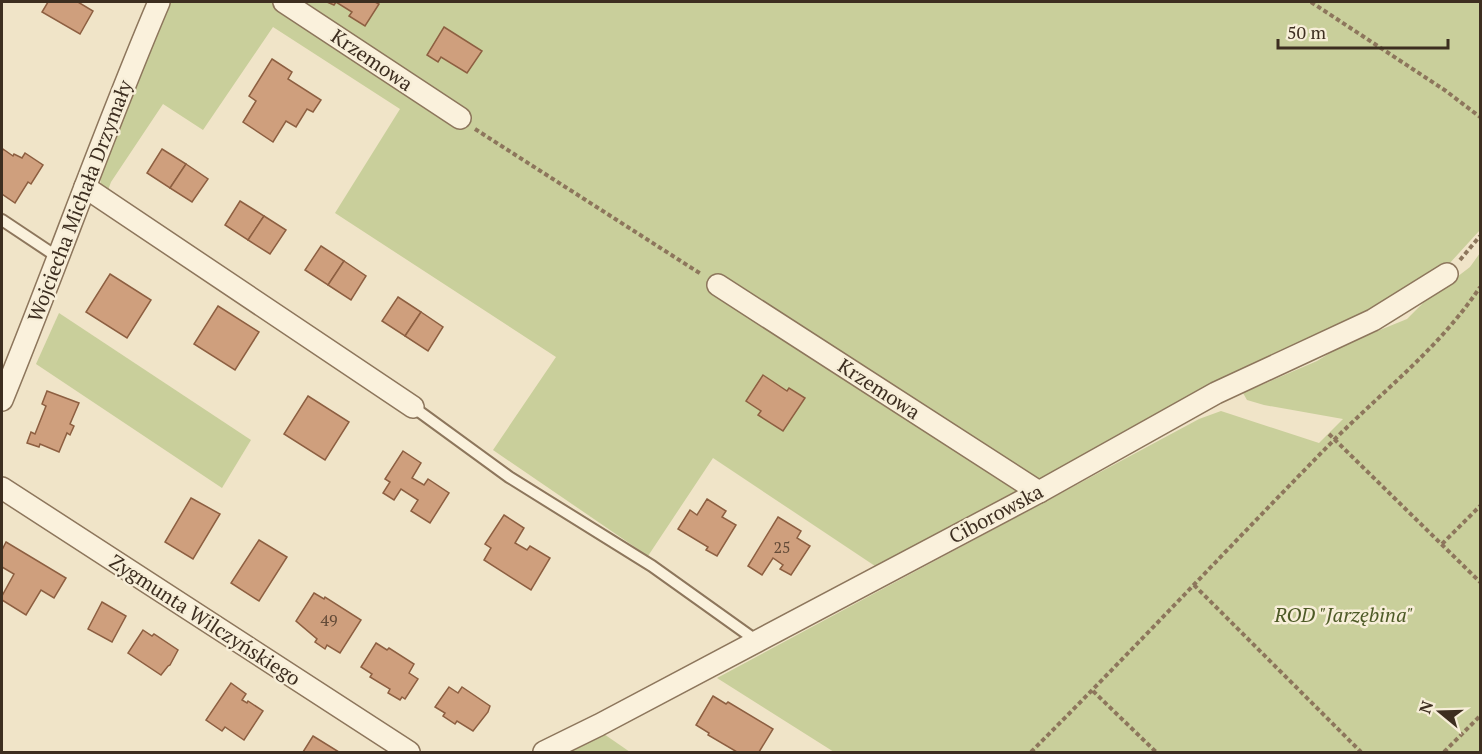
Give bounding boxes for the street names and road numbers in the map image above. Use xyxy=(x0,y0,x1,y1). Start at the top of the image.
street label: Krzemowa xyxy=(326,22,418,97)
street label: Wojciecha Michała Drzymały xyxy=(21,75,139,326)
street label: Krzemowa xyxy=(833,352,926,425)
street label: Ciborowska xyxy=(944,477,1048,550)
street label: Zygmunta Wilczyńskiego xyxy=(105,548,306,692)

